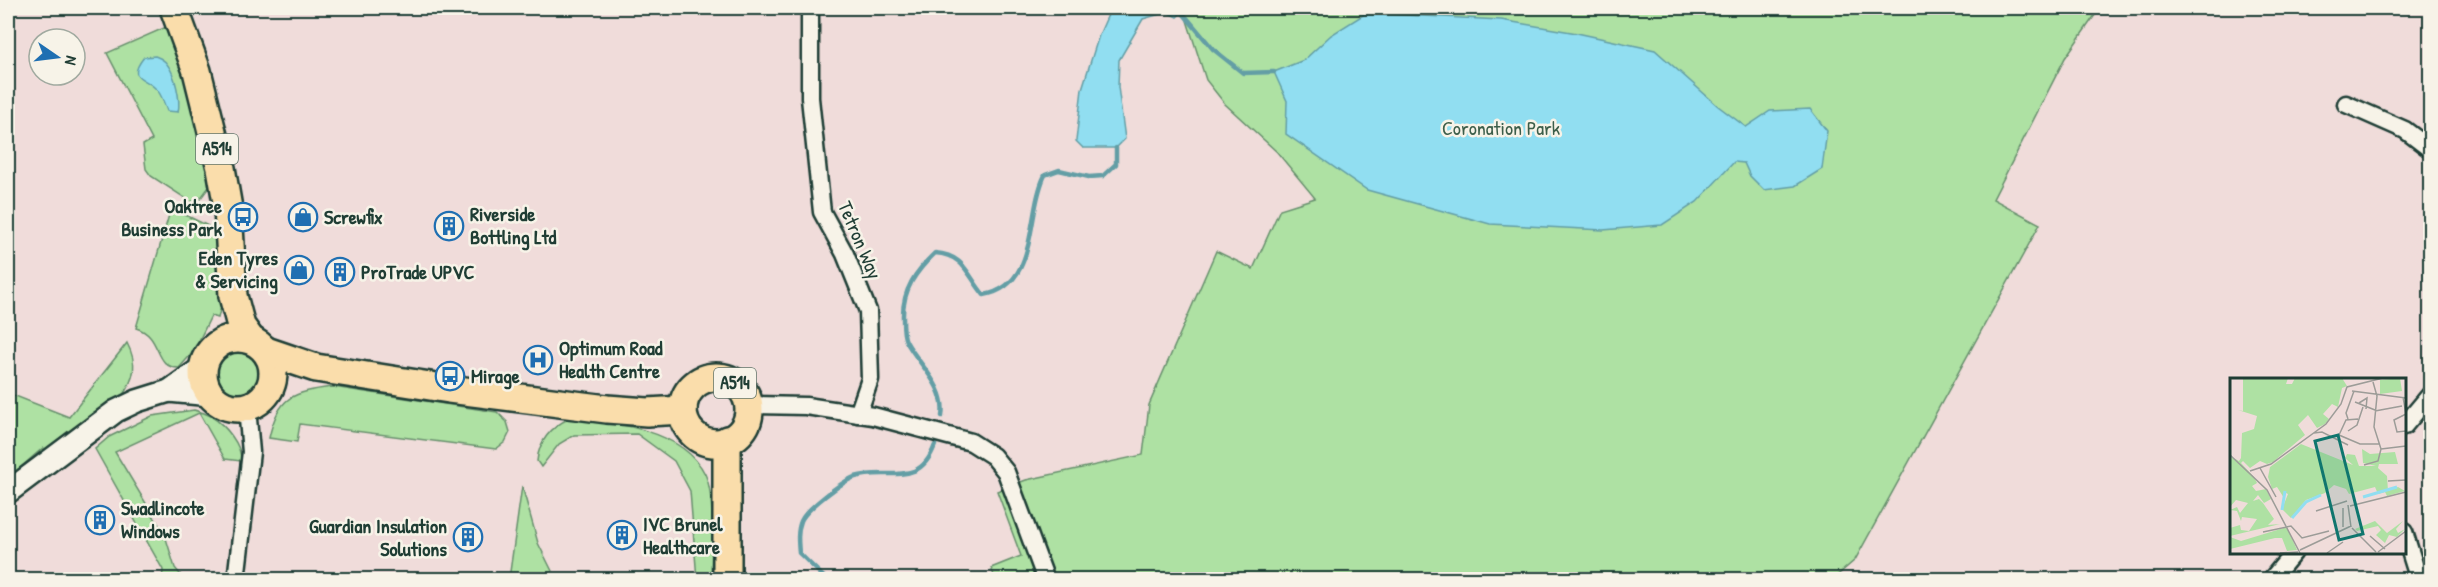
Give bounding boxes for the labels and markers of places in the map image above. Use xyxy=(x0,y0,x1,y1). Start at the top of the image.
place label: Oaktree Business Park xyxy=(121,192,223,242)
place label: Riverside Bottling Ltd xyxy=(470,200,557,251)
bus stop icon: Oaktree Business Park xyxy=(227,201,259,233)
shop icon: Screwfix xyxy=(287,201,319,233)
place label: Screwfix xyxy=(324,203,383,230)
building icon: Riverside Bottling Ltd xyxy=(433,210,465,242)
place label: Eden Tyres & Servicing xyxy=(195,244,278,295)
shop icon: Eden Tyres & Servicing xyxy=(283,254,315,286)
building icon: ProTrade UPVC xyxy=(324,256,356,288)
place label: ProTrade UPVC xyxy=(361,258,474,285)
place label: Optimum Road Health Centre xyxy=(559,334,663,384)
hospital icon: Optimum Road Health Centre xyxy=(522,344,554,376)
bus stop icon: Mirage xyxy=(434,360,466,392)
place label: Mirage xyxy=(471,362,520,390)
place label: Swadlincote Windows xyxy=(121,494,205,544)
building icon: Swadlincote Windows xyxy=(84,504,116,536)
place label: IVC Brunel Healthcare xyxy=(643,510,723,560)
place label: Guardian Insulation Solutions xyxy=(309,512,447,562)
building icon: IVC Brunel Healthcare xyxy=(606,519,638,551)
building icon: Guardian Insulation Solutions xyxy=(452,521,484,553)

